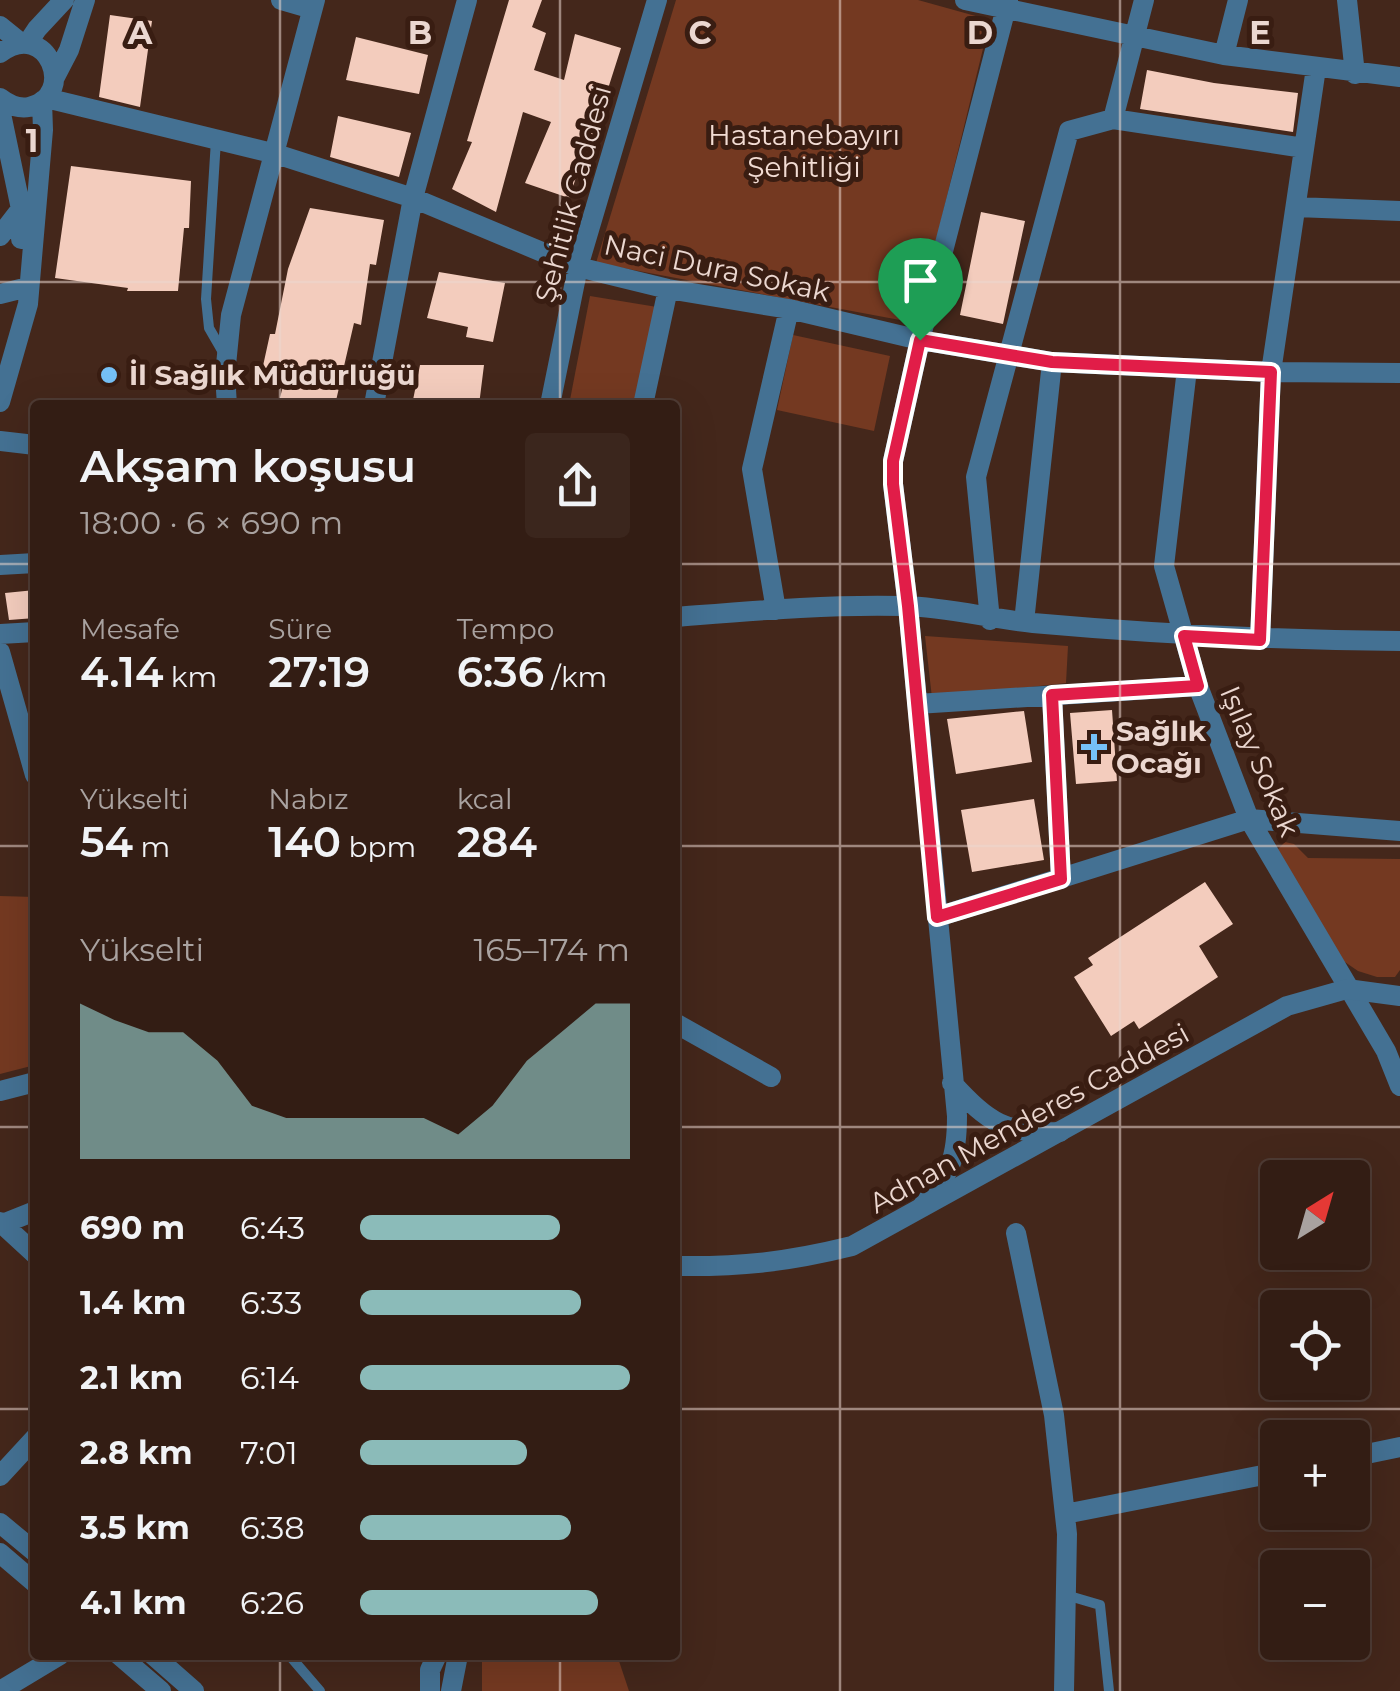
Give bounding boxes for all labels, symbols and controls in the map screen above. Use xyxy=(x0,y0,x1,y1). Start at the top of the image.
text: A xyxy=(127,13,153,52)
text: B xyxy=(408,13,432,52)
text: C xyxy=(688,13,712,52)
text: D xyxy=(967,13,993,52)
text: E xyxy=(1249,13,1271,52)
street label: Şehitlik Caddesi xyxy=(528,82,618,306)
park label: Hastanebayırı Şehitliği xyxy=(708,118,900,184)
text: 1 xyxy=(26,121,38,160)
street label: Naci Dura Sokak xyxy=(601,227,833,309)
pin xyxy=(878,238,963,341)
icon: arrive xyxy=(893,253,948,308)
place label: İl Sağlık Müdürlüğü xyxy=(129,358,416,392)
marker: İl Sağlık Müdürlüğü xyxy=(98,364,120,386)
button: share xyxy=(525,433,630,538)
text: Akşam koşusu xyxy=(80,438,416,493)
text: 18:00 · 6 × 690 m xyxy=(80,503,343,542)
text: Mesafe xyxy=(80,612,180,646)
text: Süre xyxy=(268,612,332,646)
text: Tempo xyxy=(457,612,554,646)
text: 4.14 xyxy=(80,646,164,698)
text: 27:19 xyxy=(268,646,370,698)
text: 6:36 xyxy=(457,646,544,698)
text: km xyxy=(164,660,217,694)
text: /km xyxy=(544,660,607,694)
street label: Işılay Sokak xyxy=(1213,681,1307,842)
place label: Sağlık Ocağı xyxy=(1116,714,1207,780)
marker: Sağlık Ocağı xyxy=(1081,734,1107,760)
text: Yükselti xyxy=(80,782,189,816)
text: Nabız xyxy=(268,782,348,816)
text: kcal xyxy=(457,782,513,816)
text: 54 xyxy=(80,816,133,868)
text: 140 xyxy=(268,816,341,868)
text: 284 xyxy=(457,816,537,868)
text: m xyxy=(133,830,170,864)
text: bpm xyxy=(341,830,416,864)
text: Yükselti xyxy=(80,930,204,969)
text: 165–174 m xyxy=(474,930,630,969)
street label: Adnan Menderes Caddesi xyxy=(863,1016,1195,1220)
north arrow xyxy=(1260,1160,1370,1270)
map controls xyxy=(1260,1160,1370,1660)
text: 690 m xyxy=(80,1208,185,1247)
text: 6:43 xyxy=(240,1208,305,1247)
text: 1.4 km xyxy=(80,1283,186,1322)
text: 6:33 xyxy=(240,1283,302,1322)
button: locate xyxy=(1260,1290,1370,1400)
text: 2.1 km xyxy=(80,1358,183,1397)
text: 6:14 xyxy=(240,1358,299,1397)
button: + xyxy=(1260,1420,1370,1530)
text: 2.8 km xyxy=(80,1433,193,1472)
text: 7:01 xyxy=(240,1433,298,1472)
text: 3.5 km xyxy=(80,1508,190,1547)
text: 6:38 xyxy=(240,1508,305,1547)
button: − xyxy=(1260,1550,1370,1660)
text: 4.1 km xyxy=(80,1583,187,1622)
text: 6:26 xyxy=(240,1583,304,1622)

